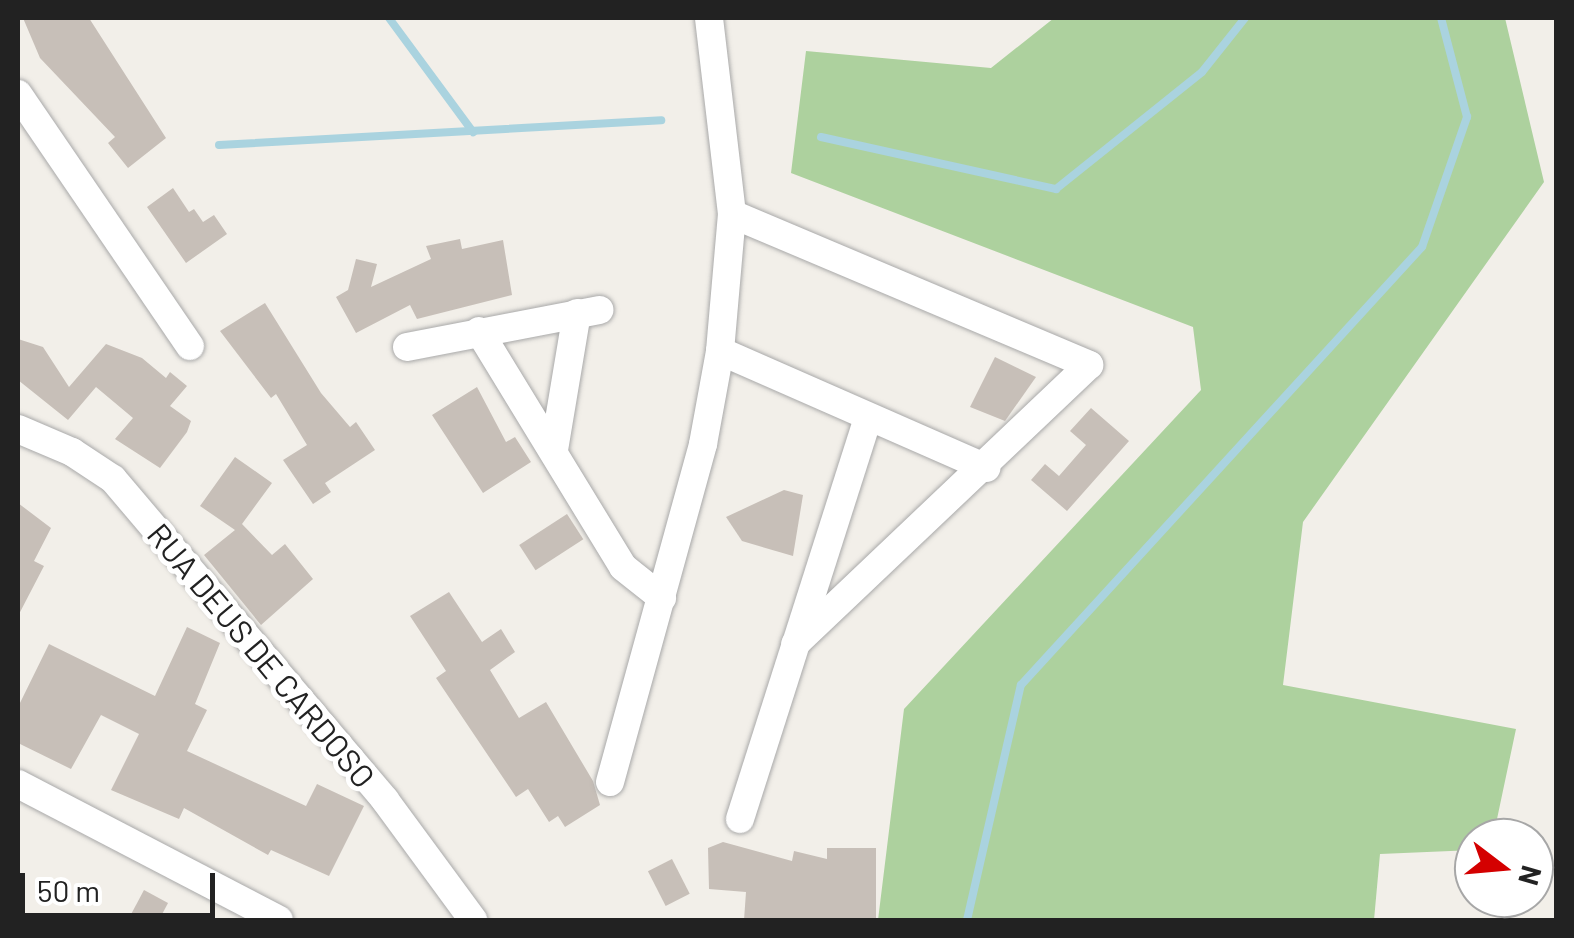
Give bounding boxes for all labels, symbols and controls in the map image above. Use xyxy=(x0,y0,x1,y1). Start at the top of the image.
street label: RUA DEUS DE CARDOSO xyxy=(140,515,384,795)
north arrow xyxy=(1454,818,1554,918)
scale bar xyxy=(25,853,220,915)
text: N xyxy=(1512,862,1550,889)
text: 50 m xyxy=(37,872,100,908)

